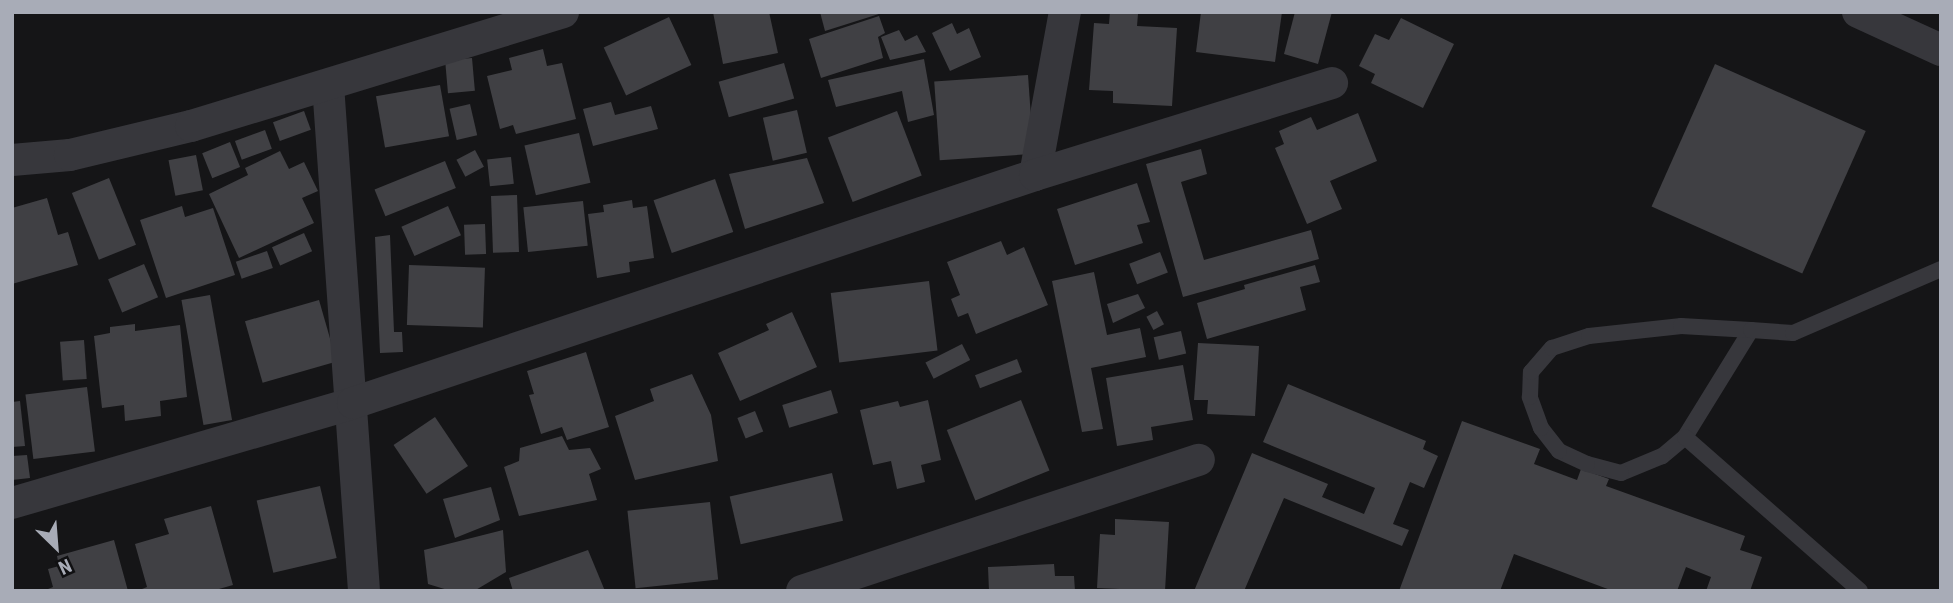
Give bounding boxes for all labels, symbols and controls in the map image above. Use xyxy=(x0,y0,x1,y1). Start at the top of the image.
north arrow xyxy=(21,512,91,582)
text: N xyxy=(55,554,75,579)

